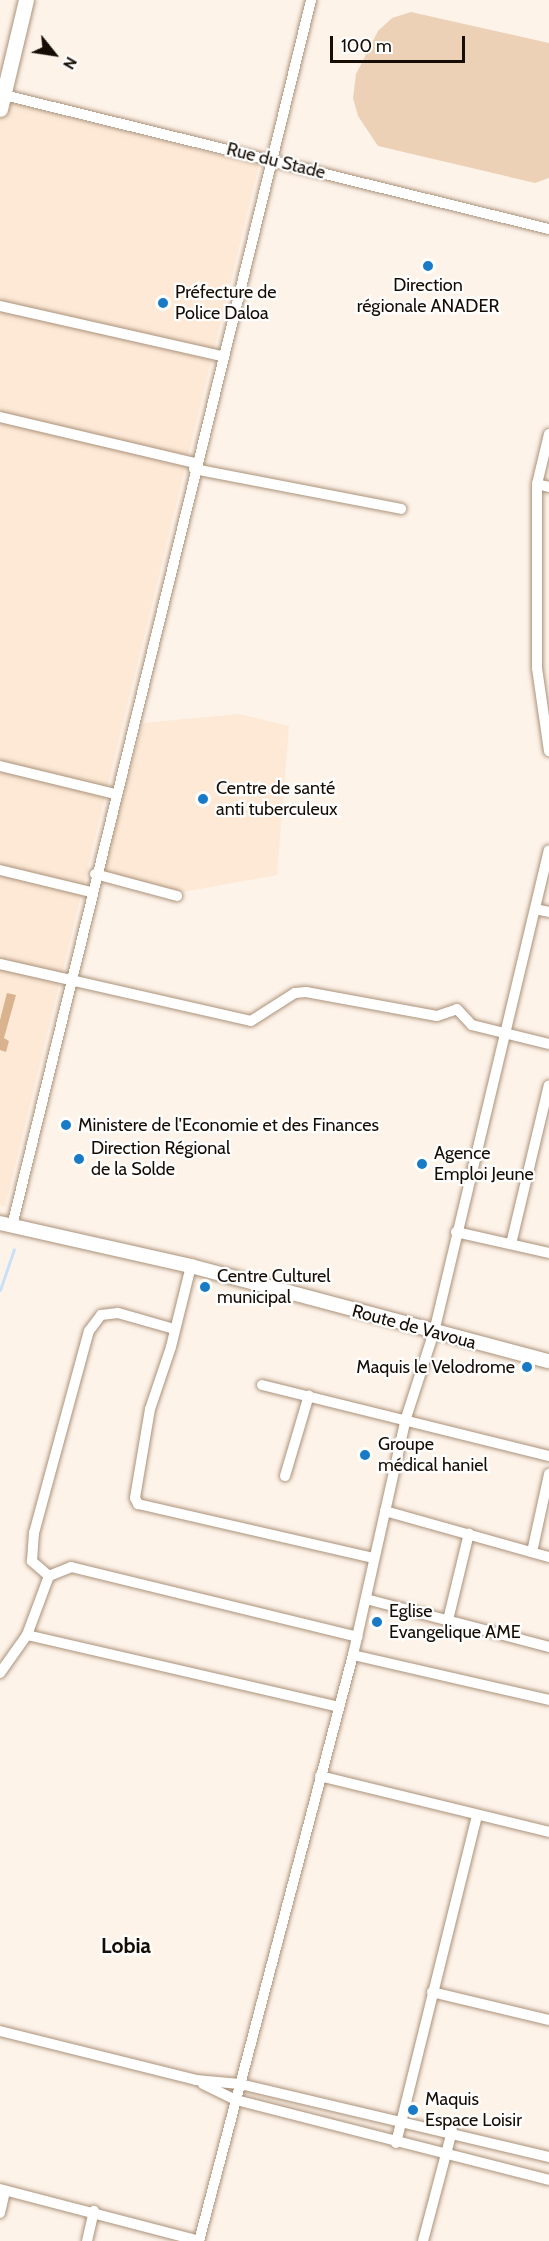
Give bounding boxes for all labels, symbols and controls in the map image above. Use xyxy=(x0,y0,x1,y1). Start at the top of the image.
north arrow xyxy=(24,24,84,84)
scale bar xyxy=(333,24,468,62)
text: 100 m xyxy=(341,35,392,57)
text: N xyxy=(59,54,81,73)
street label: Rue du Stade xyxy=(224,138,328,184)
marker: Direction régionale ANADER xyxy=(421,259,435,273)
place label: Direction régionale ANADER xyxy=(357,275,499,318)
place label: Préfecture de Police Daloa xyxy=(175,282,276,324)
marker: Préfecture de Police Daloa xyxy=(156,296,170,310)
place label: Centre de santé anti tuberculeux xyxy=(216,778,338,820)
marker: Centre de santé anti tuberculeux xyxy=(194,790,212,808)
place label: Ministere de l'Economie et des Finances xyxy=(78,1114,379,1136)
marker: Ministere de l'Economie et des Finances xyxy=(59,1118,73,1132)
place label: Direction Régional de la Solde xyxy=(91,1138,230,1180)
place label: Agence Emploi Jeune xyxy=(434,1143,534,1186)
marker: Direction Régional de la Solde xyxy=(72,1152,86,1166)
marker: Agence Emploi Jeune xyxy=(415,1157,429,1171)
place label: Centre Culturel municipal xyxy=(217,1266,331,1308)
marker: Centre Culturel municipal xyxy=(198,1280,212,1294)
street label: Route de Vavoua xyxy=(350,1300,478,1354)
place label: Maquis le Velodrome xyxy=(356,1356,515,1378)
marker: Maquis le Velodrome xyxy=(520,1360,534,1374)
place label: Groupe médical haniel xyxy=(378,1434,488,1476)
marker: Groupe médical haniel xyxy=(356,1446,374,1464)
place label: Eglise Evangelique AME xyxy=(389,1601,521,1644)
marker: Eglise Evangelique AME xyxy=(370,1615,384,1629)
district label: Lobia xyxy=(101,1933,151,1959)
place label: Maquis Espace Loisir xyxy=(425,2089,522,2132)
marker: Maquis Espace Loisir xyxy=(406,2103,420,2117)

